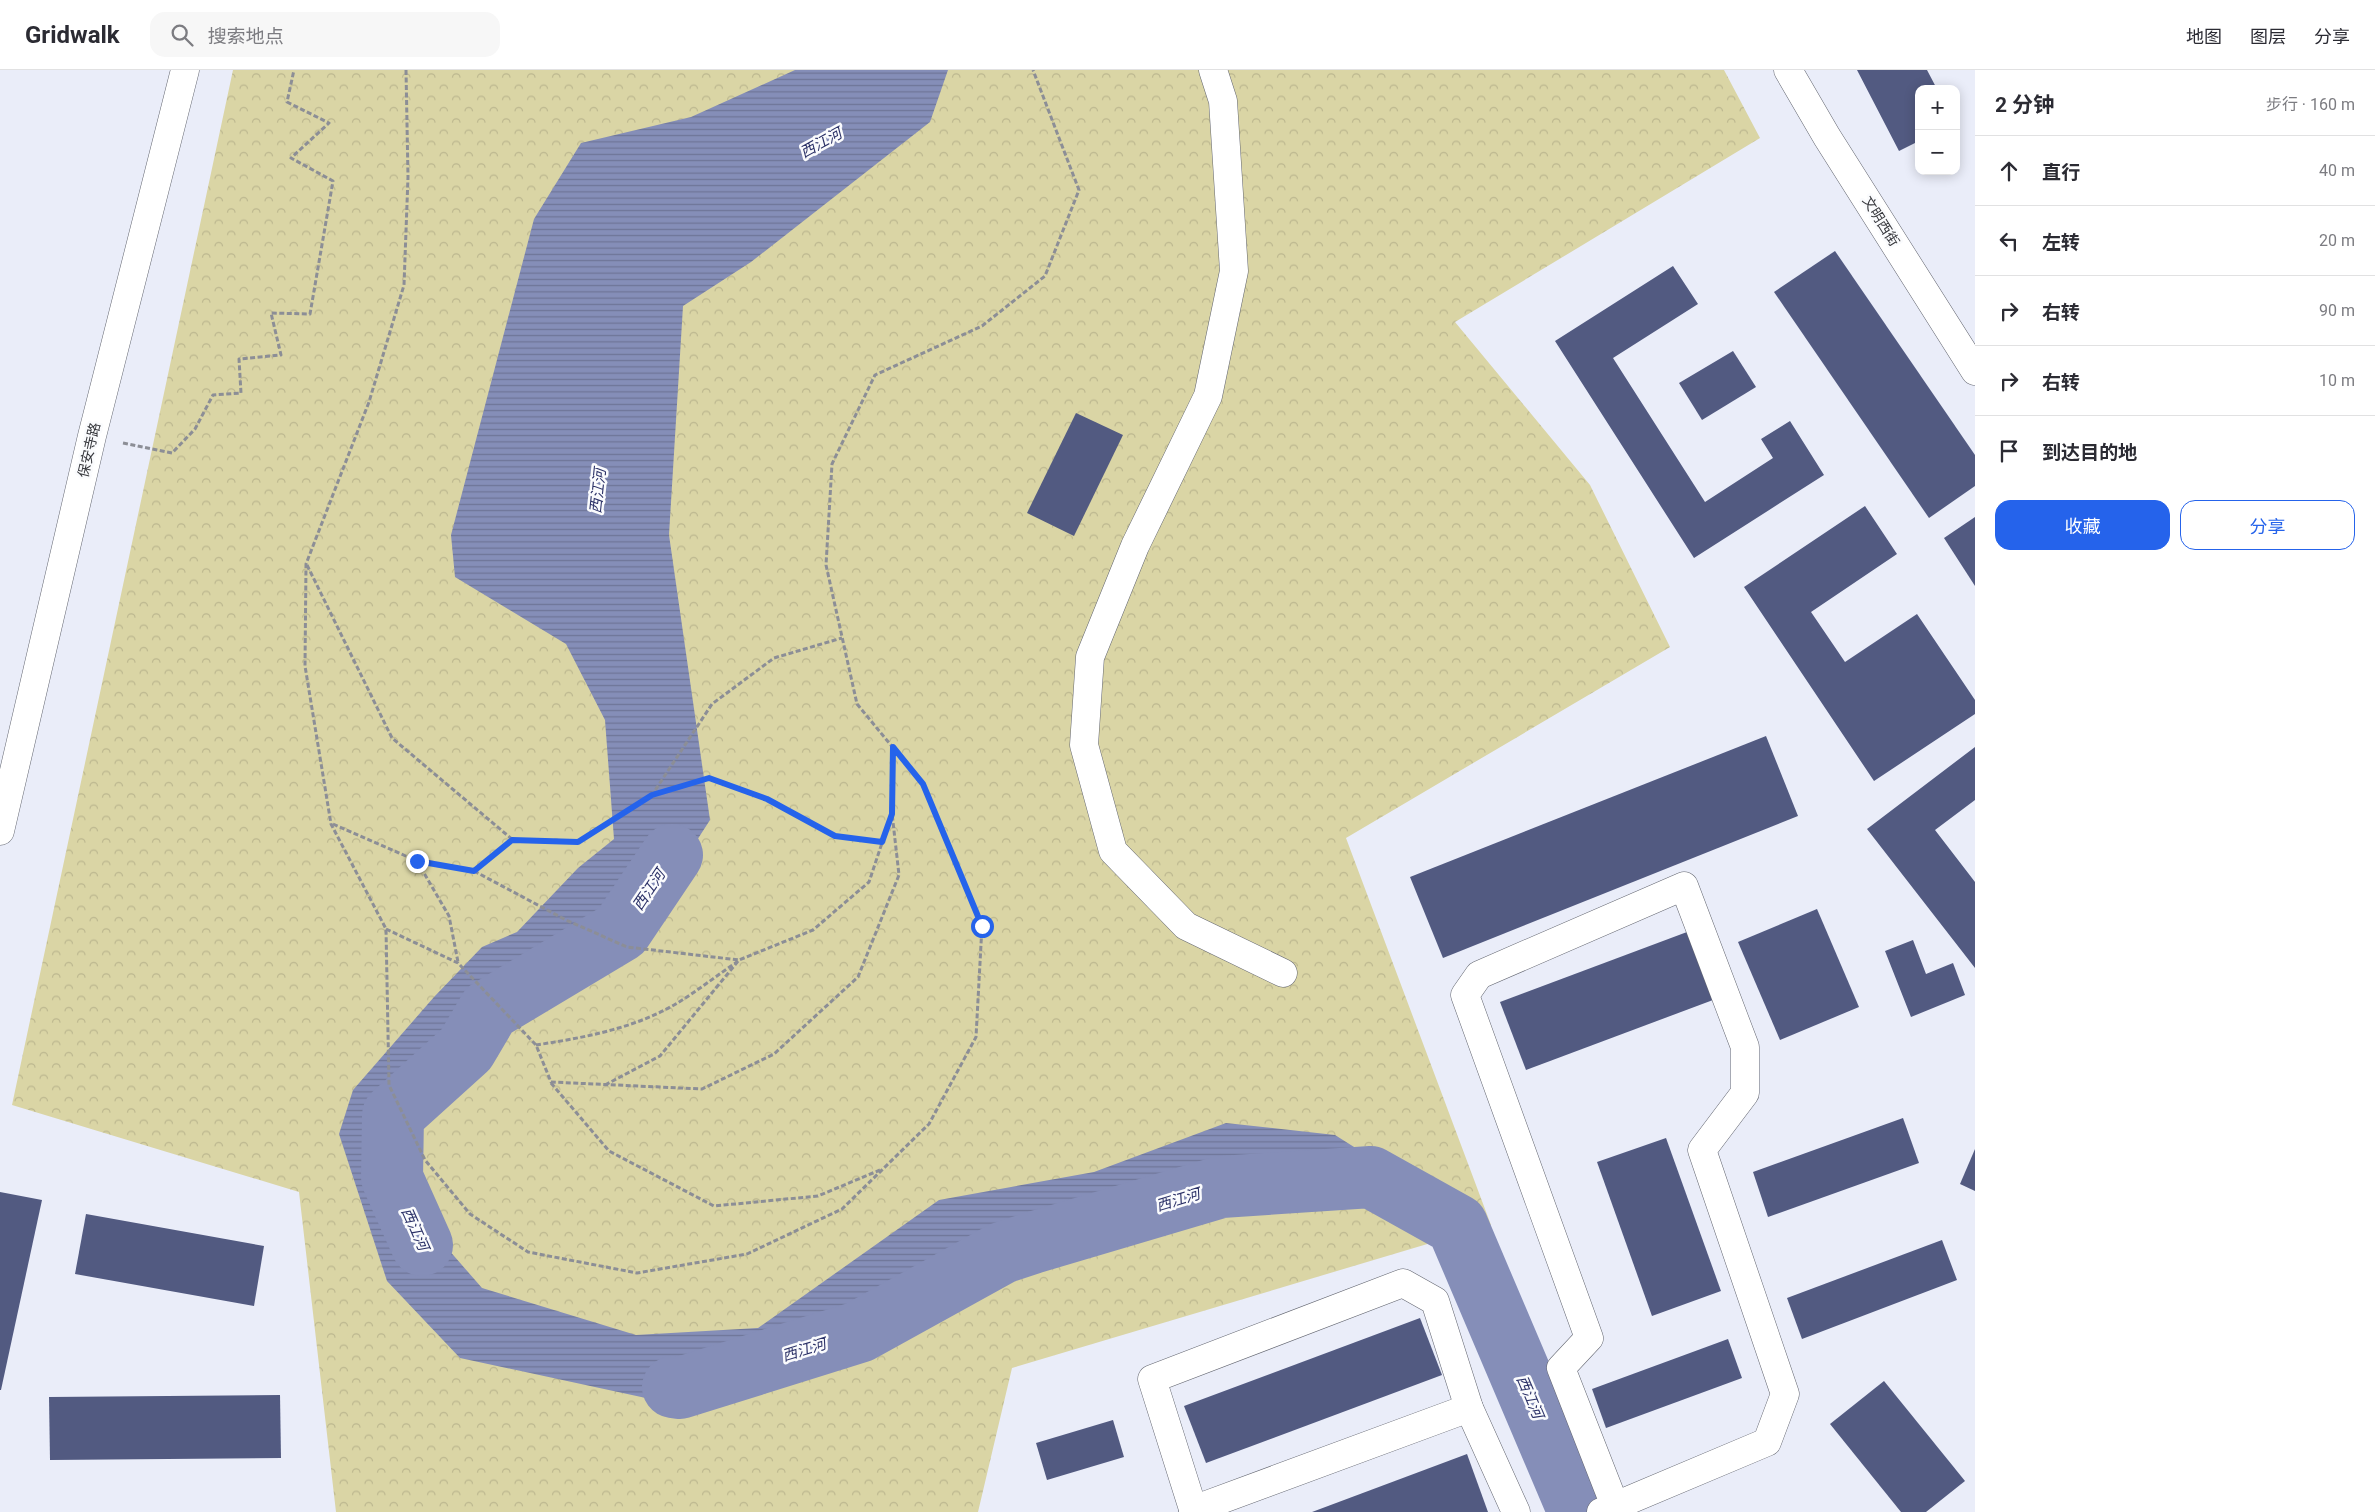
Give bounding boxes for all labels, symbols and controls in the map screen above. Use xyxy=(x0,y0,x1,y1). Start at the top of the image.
search box xyxy=(150,12,500,57)
text: Gridwalk xyxy=(25,21,120,49)
icon: search xyxy=(168,21,196,49)
text: 搜索地点 xyxy=(208,25,284,48)
text: 地图 xyxy=(2186,26,2222,47)
text: 图层 xyxy=(2250,26,2286,47)
text: 分享 xyxy=(2314,26,2350,47)
map controls xyxy=(1915,85,1960,175)
button: + xyxy=(1915,85,1960,130)
text: 2 分钟 xyxy=(1995,93,2054,117)
text: 步行 · 160 m xyxy=(2266,95,2355,114)
water label: 西江河 xyxy=(797,123,848,162)
button: − xyxy=(1915,130,1960,175)
icon: ahead xyxy=(1995,157,2023,185)
text: 直行 xyxy=(2042,161,2080,184)
text: 40 m xyxy=(2319,161,2355,180)
street label: 文明西街 xyxy=(1859,193,1903,249)
icon: left xyxy=(1995,227,2023,255)
text: 左转 xyxy=(2042,231,2080,254)
text: 20 m xyxy=(2319,231,2355,250)
icon: right xyxy=(1995,297,2023,325)
text: 右转 xyxy=(2042,301,2080,324)
text: 90 m xyxy=(2319,301,2355,320)
icon: right xyxy=(1995,367,2023,395)
text: 右转 xyxy=(2042,371,2080,394)
text: 10 m xyxy=(2319,371,2355,390)
street label: 保安寺路 xyxy=(75,421,103,479)
icon: arrive xyxy=(1995,437,2023,465)
text: 到达目的地 xyxy=(2042,441,2137,464)
water label: 西江河 xyxy=(587,465,610,514)
button: 收藏 xyxy=(1995,500,2170,550)
button: 分享 xyxy=(2180,500,2355,550)
route end xyxy=(406,850,429,873)
water label: 西江河 xyxy=(629,864,671,914)
route start xyxy=(971,915,994,938)
water label: 西江河 xyxy=(1154,1184,1205,1215)
water label: 西江河 xyxy=(398,1205,434,1256)
water label: 西江河 xyxy=(780,1334,831,1365)
water label: 西江河 xyxy=(1513,1373,1548,1424)

